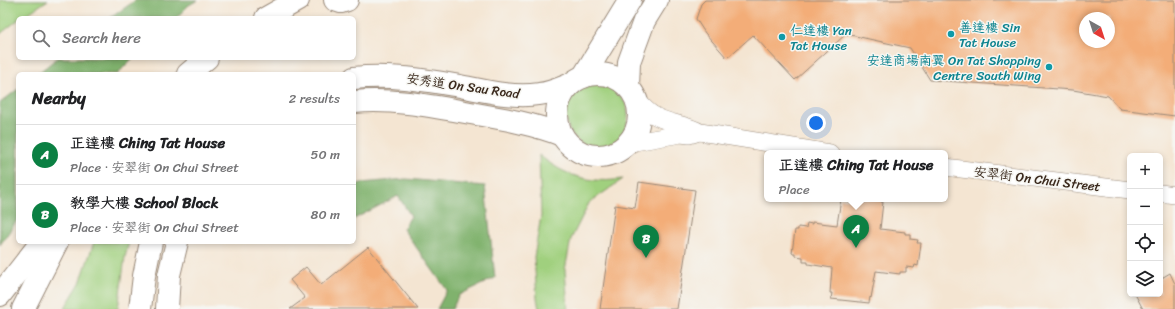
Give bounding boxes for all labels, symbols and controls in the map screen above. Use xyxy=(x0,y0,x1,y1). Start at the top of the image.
north arrow xyxy=(1079,12,1115,48)
search box xyxy=(16,16,356,60)
place label: 善達樓 Sin Tat House xyxy=(959,16,1020,54)
place label: 仁達樓 Yan Tat House xyxy=(790,19,852,57)
text: Search here xyxy=(62,25,141,51)
icon: search xyxy=(30,27,52,49)
marker: 善達樓 Sin Tat House xyxy=(946,29,956,39)
marker: 仁達樓 Yan Tat House xyxy=(777,32,787,42)
place label: 安達商場南翼 On Tat Shopping Centre South Wing xyxy=(867,49,1041,87)
marker: 安達商場南翼 On Tat Shopping Centre South Wing xyxy=(1044,62,1054,72)
street label: 安秀道 On Sau Road xyxy=(405,67,522,105)
text: Nearby xyxy=(32,83,86,113)
text: 2 results xyxy=(289,87,340,110)
your location xyxy=(806,113,826,133)
text: 正達樓 Ching Tat House xyxy=(70,130,225,156)
text: A xyxy=(41,143,49,166)
text: 50 m xyxy=(310,143,340,166)
popup xyxy=(764,150,948,202)
text: 正達樓 Ching Tat House xyxy=(778,152,934,178)
map controls xyxy=(1127,153,1163,297)
button: + xyxy=(1127,153,1163,189)
text: Place · 安翠街 On Chui Street xyxy=(70,156,239,179)
street label: 安翠街 On Chui Street xyxy=(972,160,1102,198)
text: Place xyxy=(778,178,810,201)
button: − xyxy=(1127,189,1163,225)
text: 教學大樓 School Block xyxy=(70,190,219,216)
text: B xyxy=(41,203,49,226)
text: 80 m xyxy=(311,203,340,226)
pin: A xyxy=(843,215,869,248)
text: Place · 安翠街 On Chui Street xyxy=(70,216,239,239)
pin: B xyxy=(633,225,659,258)
button: locate xyxy=(1127,225,1163,261)
button: layers xyxy=(1127,261,1163,297)

